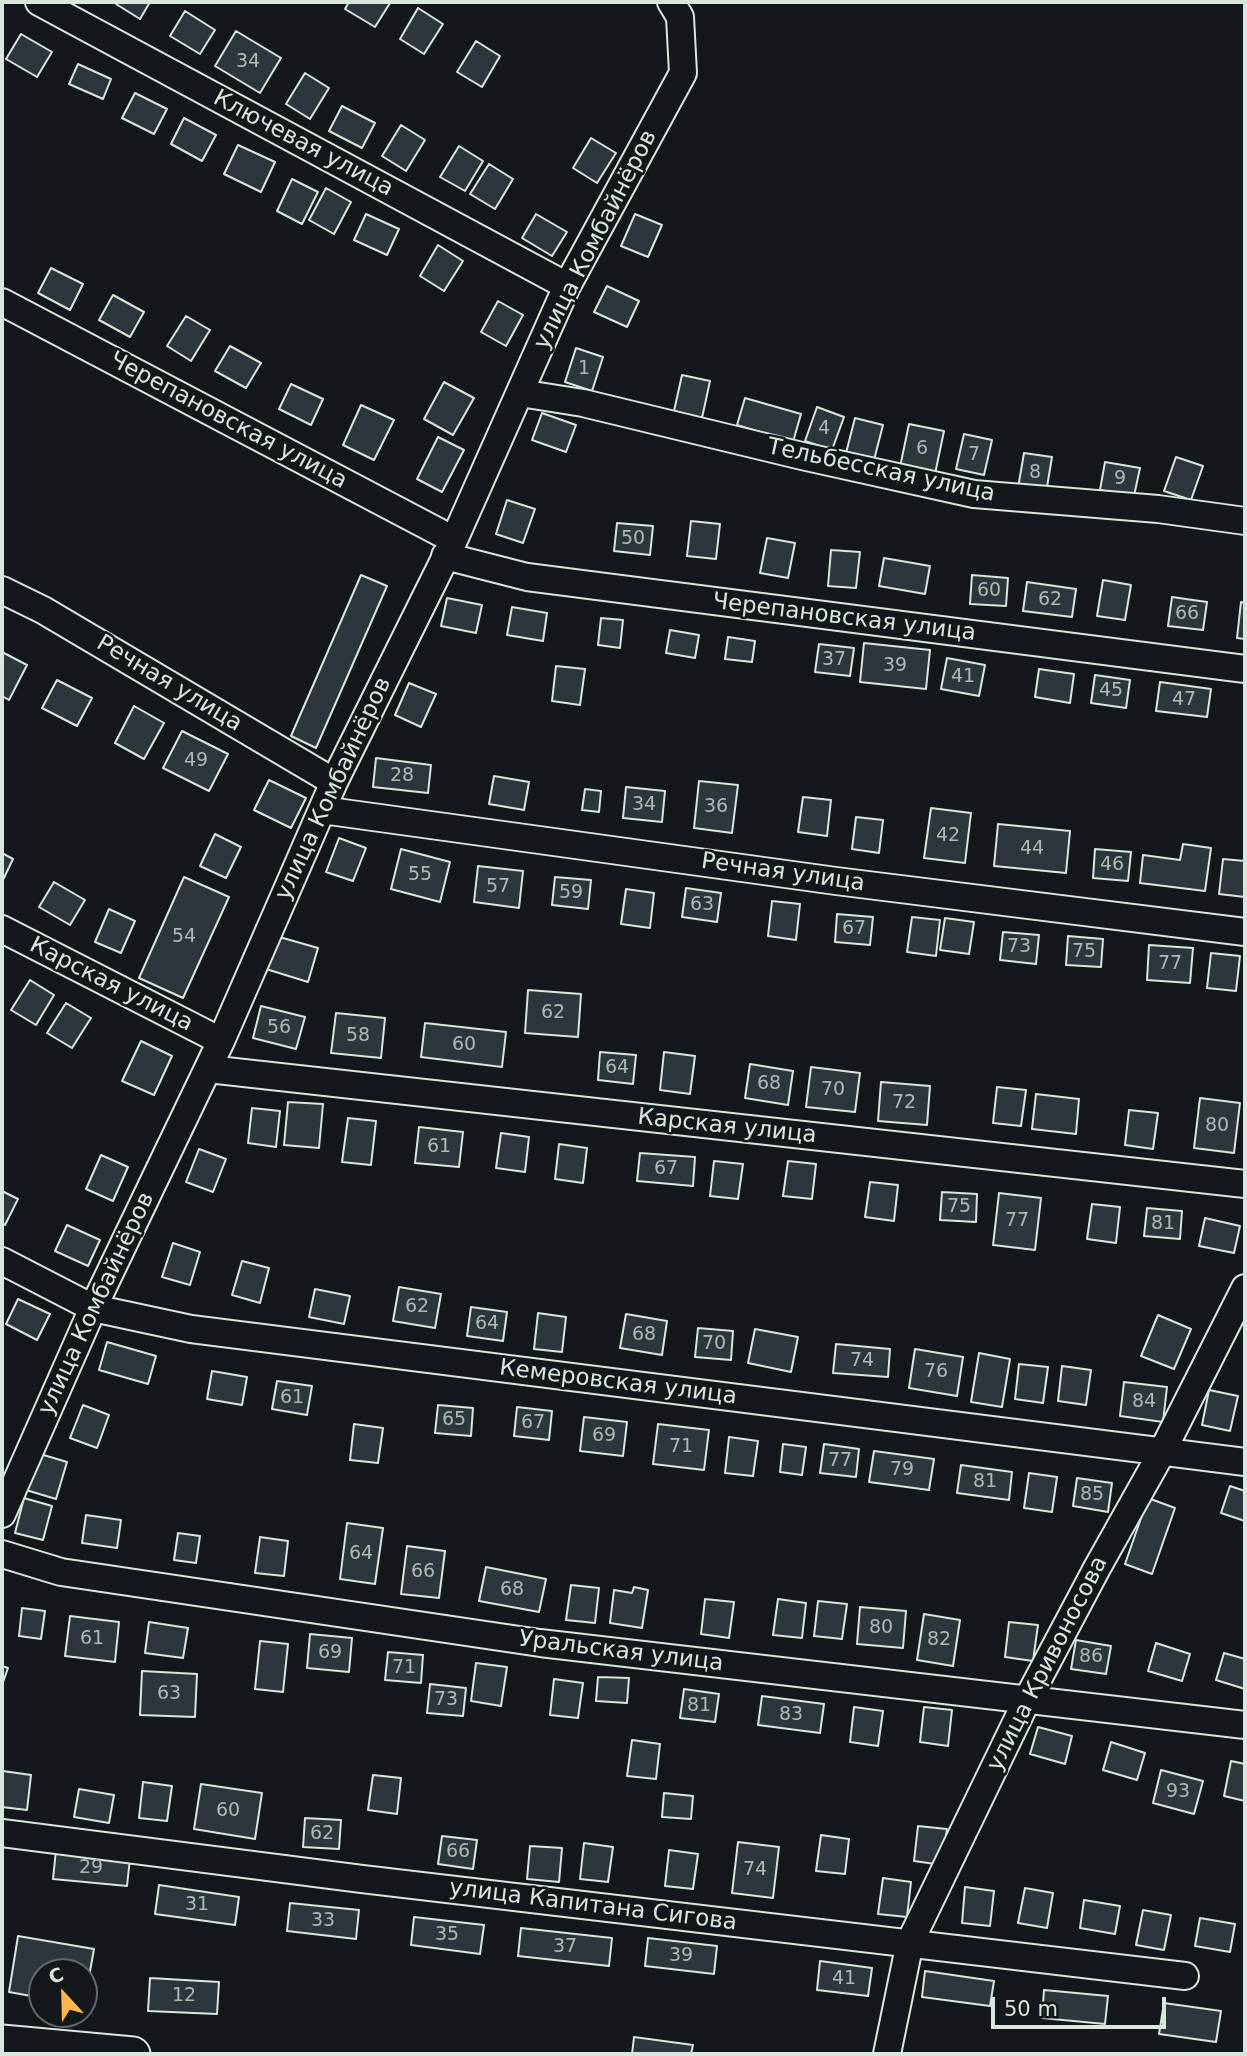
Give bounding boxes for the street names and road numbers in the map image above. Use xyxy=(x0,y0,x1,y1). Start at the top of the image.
street label: Ключевая улица xyxy=(208,85,398,203)
street label: улица Комбайнёров xyxy=(529,126,663,354)
street label: Черепановская улица xyxy=(104,347,352,495)
street label: Тельбесская улица xyxy=(765,433,997,509)
street label: Черепановская улица xyxy=(711,588,977,648)
street label: Речная улица xyxy=(91,630,247,738)
street label: улица Комбайнёров xyxy=(270,673,398,905)
street label: Речная улица xyxy=(699,848,867,898)
street label: Карская улица xyxy=(25,932,197,1038)
street label: Карская улица xyxy=(636,1104,818,1150)
street label: улица Комбайнёров xyxy=(33,1188,161,1420)
street label: Кемеровская улица xyxy=(498,1355,738,1411)
street label: улица Кривоносова xyxy=(982,1552,1114,1776)
street label: Уральская улица xyxy=(517,1626,725,1678)
street label: улица Капитана Сигова xyxy=(448,1875,738,1937)

